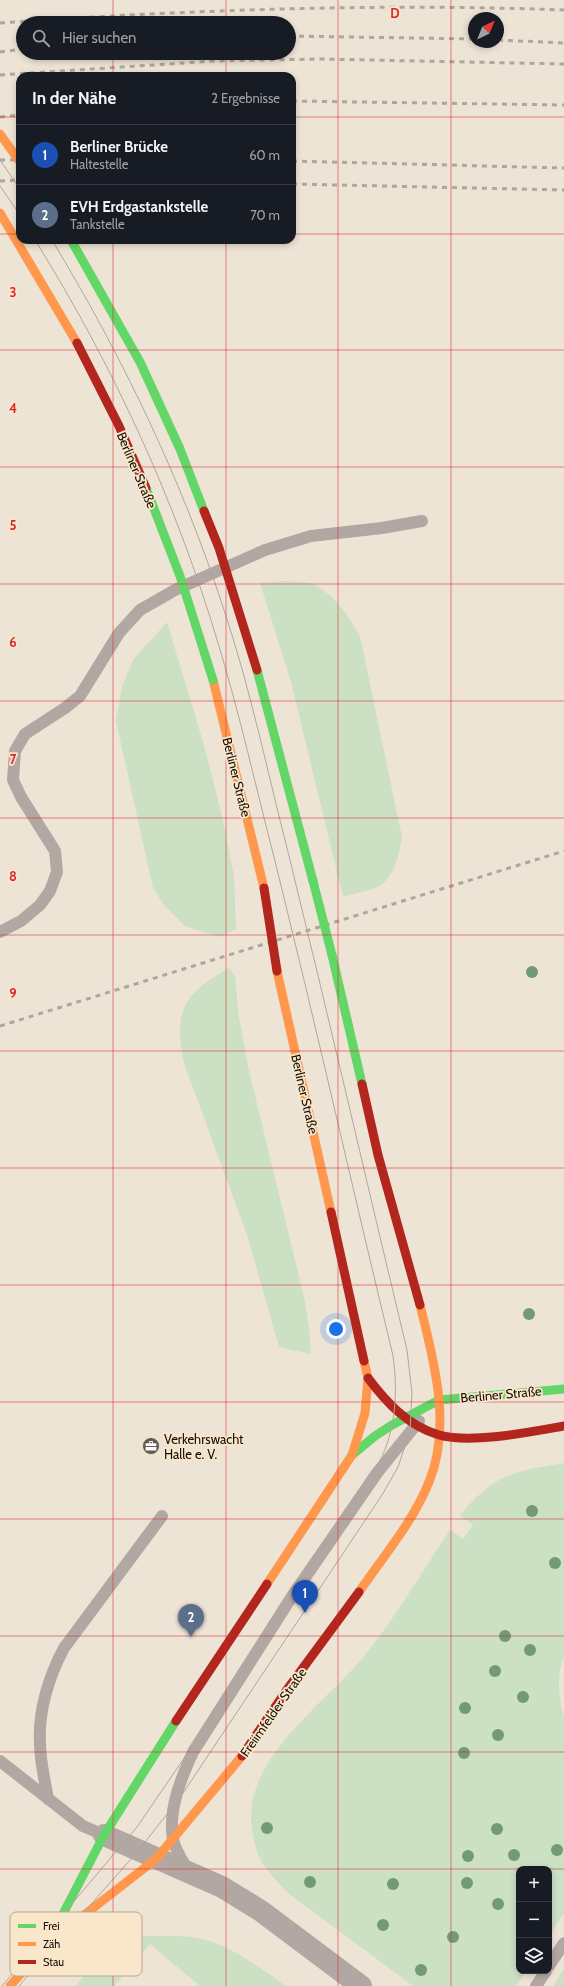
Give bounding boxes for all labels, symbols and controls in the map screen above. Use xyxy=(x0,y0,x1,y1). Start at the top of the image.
text: D xyxy=(390,5,400,21)
north arrow xyxy=(468,12,504,48)
search box xyxy=(16,16,296,60)
icon: search xyxy=(30,27,52,49)
text: Hier suchen xyxy=(62,29,137,47)
text: In der Nähe xyxy=(32,88,116,108)
text: 2 Ergebnisse xyxy=(211,90,280,106)
text: Berliner Brücke xyxy=(70,138,168,156)
text: 1 xyxy=(43,147,47,163)
text: 60 m xyxy=(249,147,280,163)
text: Haltestelle xyxy=(70,156,128,172)
text: EVH Erdgastankstelle xyxy=(70,198,208,216)
text: 2 xyxy=(42,207,48,223)
text: 70 m xyxy=(250,207,280,223)
text: Tankstelle xyxy=(70,216,125,232)
text: 3 xyxy=(9,284,17,300)
text: 4 xyxy=(9,400,17,416)
street label: Berliner Straße xyxy=(114,429,160,511)
text: 5 xyxy=(10,517,17,533)
text: 6 xyxy=(9,634,17,650)
street label: Berliner Straße xyxy=(219,736,255,819)
text: 7 xyxy=(10,751,17,767)
text: 8 xyxy=(9,868,17,884)
text: 9 xyxy=(9,985,17,1001)
street label: Berliner Straße xyxy=(288,1053,322,1136)
your location xyxy=(326,1319,346,1339)
street label: Berliner Straße xyxy=(460,1382,543,1406)
place label: Verkehrswacht Halle e. V. xyxy=(164,1431,244,1462)
office icon: Verkehrswacht Halle e. V. xyxy=(141,1436,161,1456)
pin: 1 xyxy=(292,1580,318,1613)
pin: 2 xyxy=(178,1604,204,1637)
street label: Freiimfelder Straße xyxy=(236,1664,310,1759)
map controls xyxy=(516,1866,552,1974)
button: + xyxy=(516,1866,552,1902)
button: − xyxy=(516,1902,552,1938)
legend xyxy=(10,1912,142,1976)
text: Frei xyxy=(43,1919,60,1933)
text: Zäh xyxy=(43,1937,60,1951)
button: layers xyxy=(516,1938,552,1974)
text: Stau xyxy=(43,1955,64,1969)

